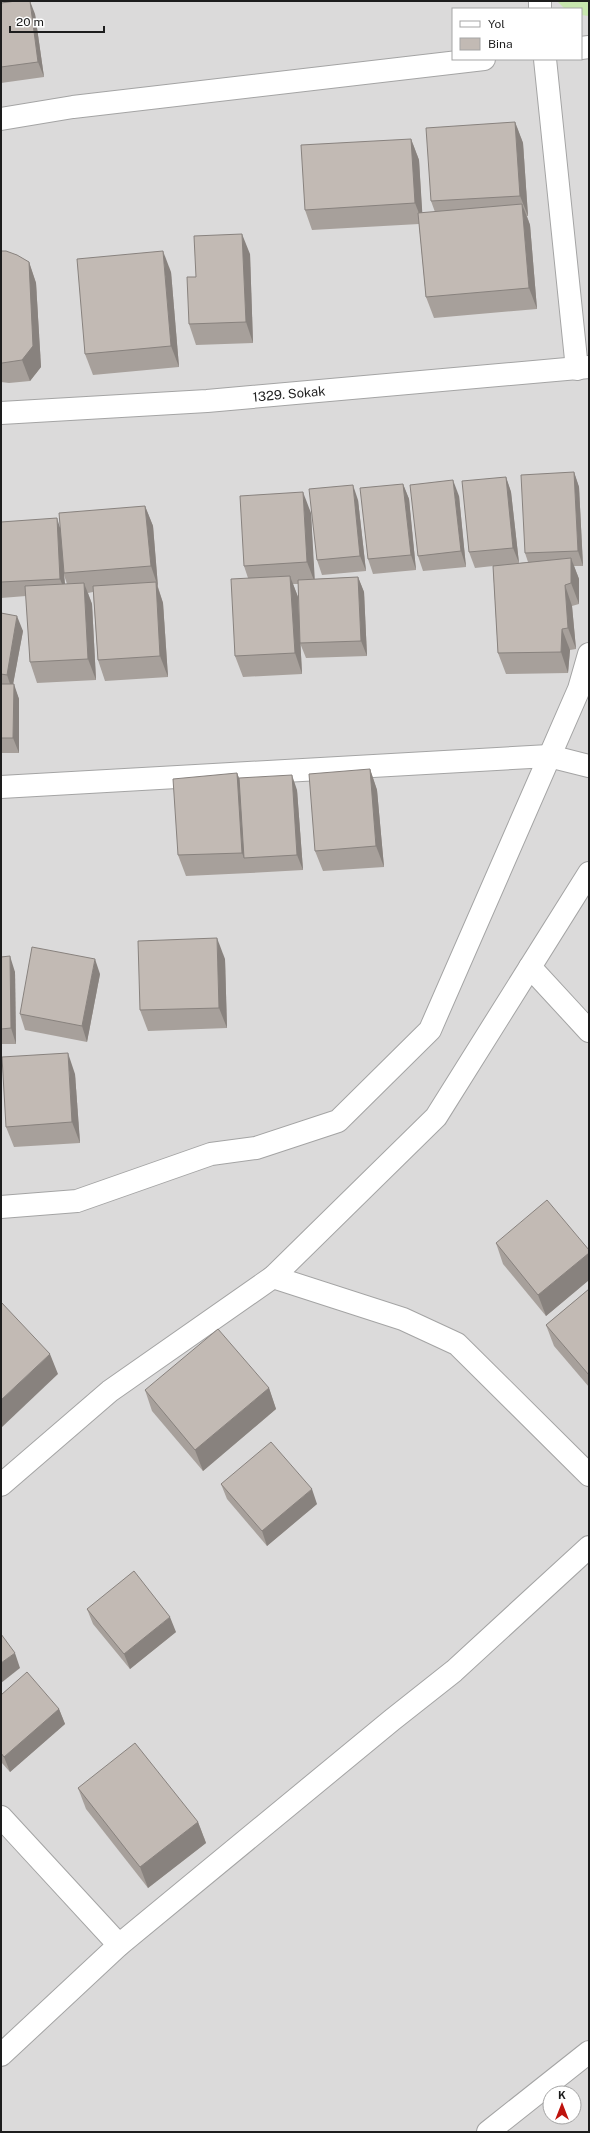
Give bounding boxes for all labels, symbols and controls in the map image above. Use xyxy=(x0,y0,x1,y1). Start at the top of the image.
scale bar xyxy=(10,8,104,34)
legend xyxy=(452,8,582,60)
text: 20 m xyxy=(16,15,44,29)
text: Yol xyxy=(488,17,505,31)
text: Bina xyxy=(488,37,513,51)
street label: 1329. Sokak xyxy=(252,383,326,405)
north arrow xyxy=(542,2085,582,2125)
text: K xyxy=(558,2089,566,2101)

